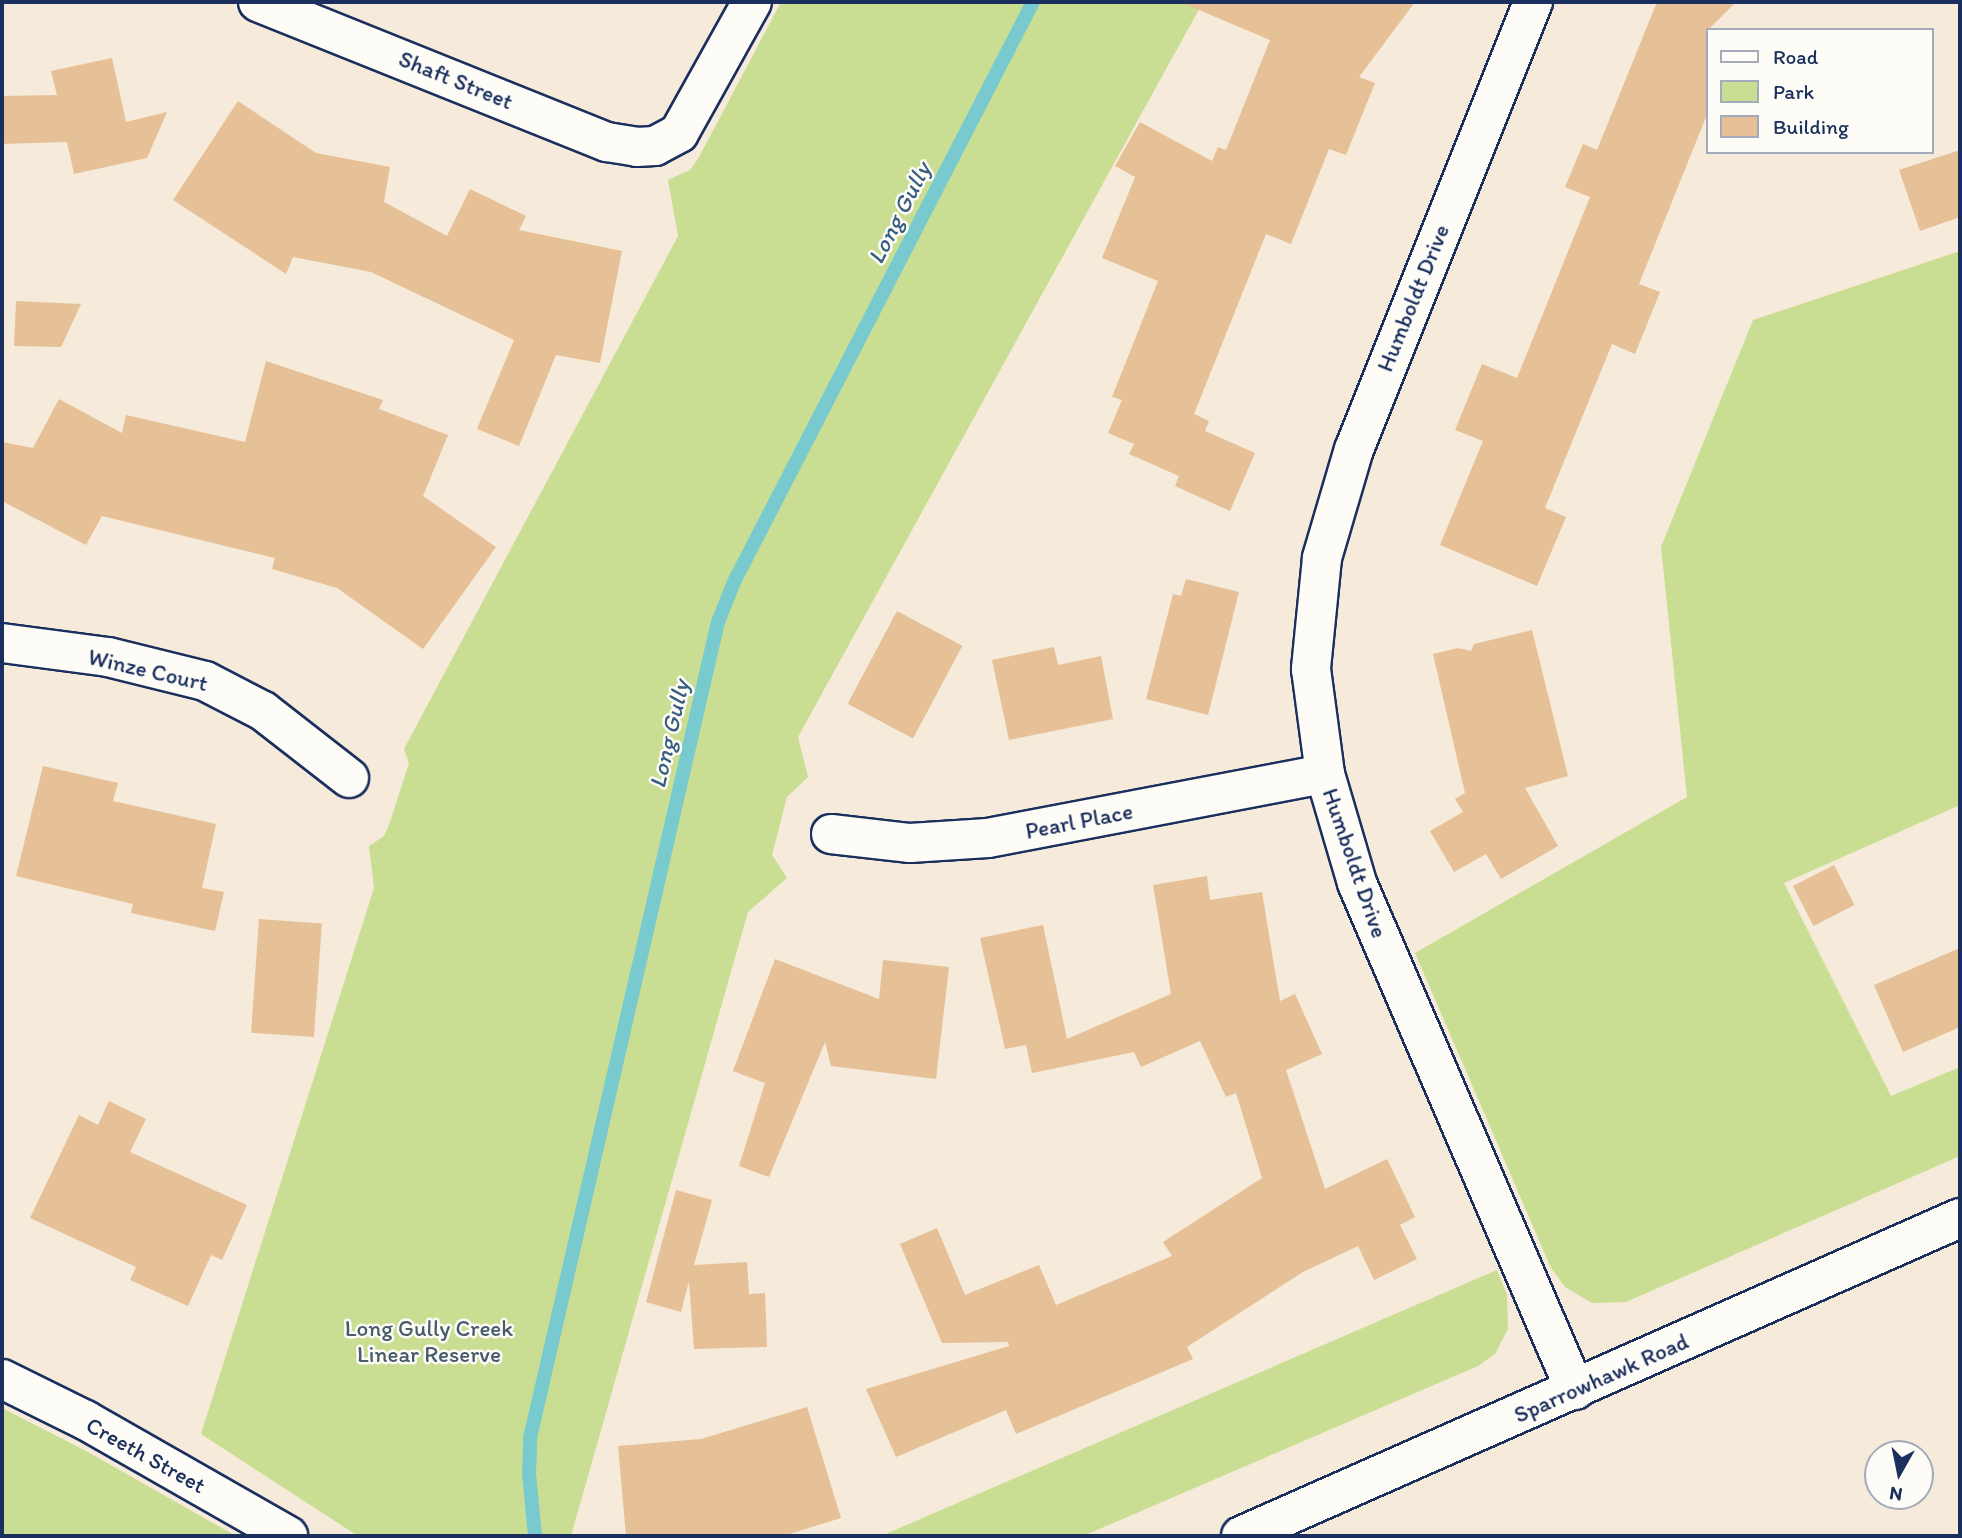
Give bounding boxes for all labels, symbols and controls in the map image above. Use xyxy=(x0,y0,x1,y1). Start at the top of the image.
legend xyxy=(1706,28,1934,154)
text: Road xyxy=(1773,44,1818,69)
street label: Shaft Street xyxy=(395,45,517,115)
text: Park xyxy=(1773,79,1814,104)
text: Building xyxy=(1773,114,1849,139)
water label: Long Gully xyxy=(861,157,937,269)
street label: Humboldt Drive xyxy=(1371,220,1455,376)
street label: Winze Court xyxy=(85,643,211,697)
water label: Long Gully xyxy=(643,677,695,791)
street label: Humboldt Drive xyxy=(1316,785,1394,941)
street label: Pearl Place xyxy=(1023,797,1135,845)
park label: Long Gully Creek Linear Reserve xyxy=(345,1314,513,1368)
street label: Sparrowhawk Road xyxy=(1509,1327,1693,1429)
street label: Creeth Street xyxy=(81,1411,211,1499)
north arrow xyxy=(1864,1440,1934,1510)
text: N xyxy=(1888,1482,1904,1507)

